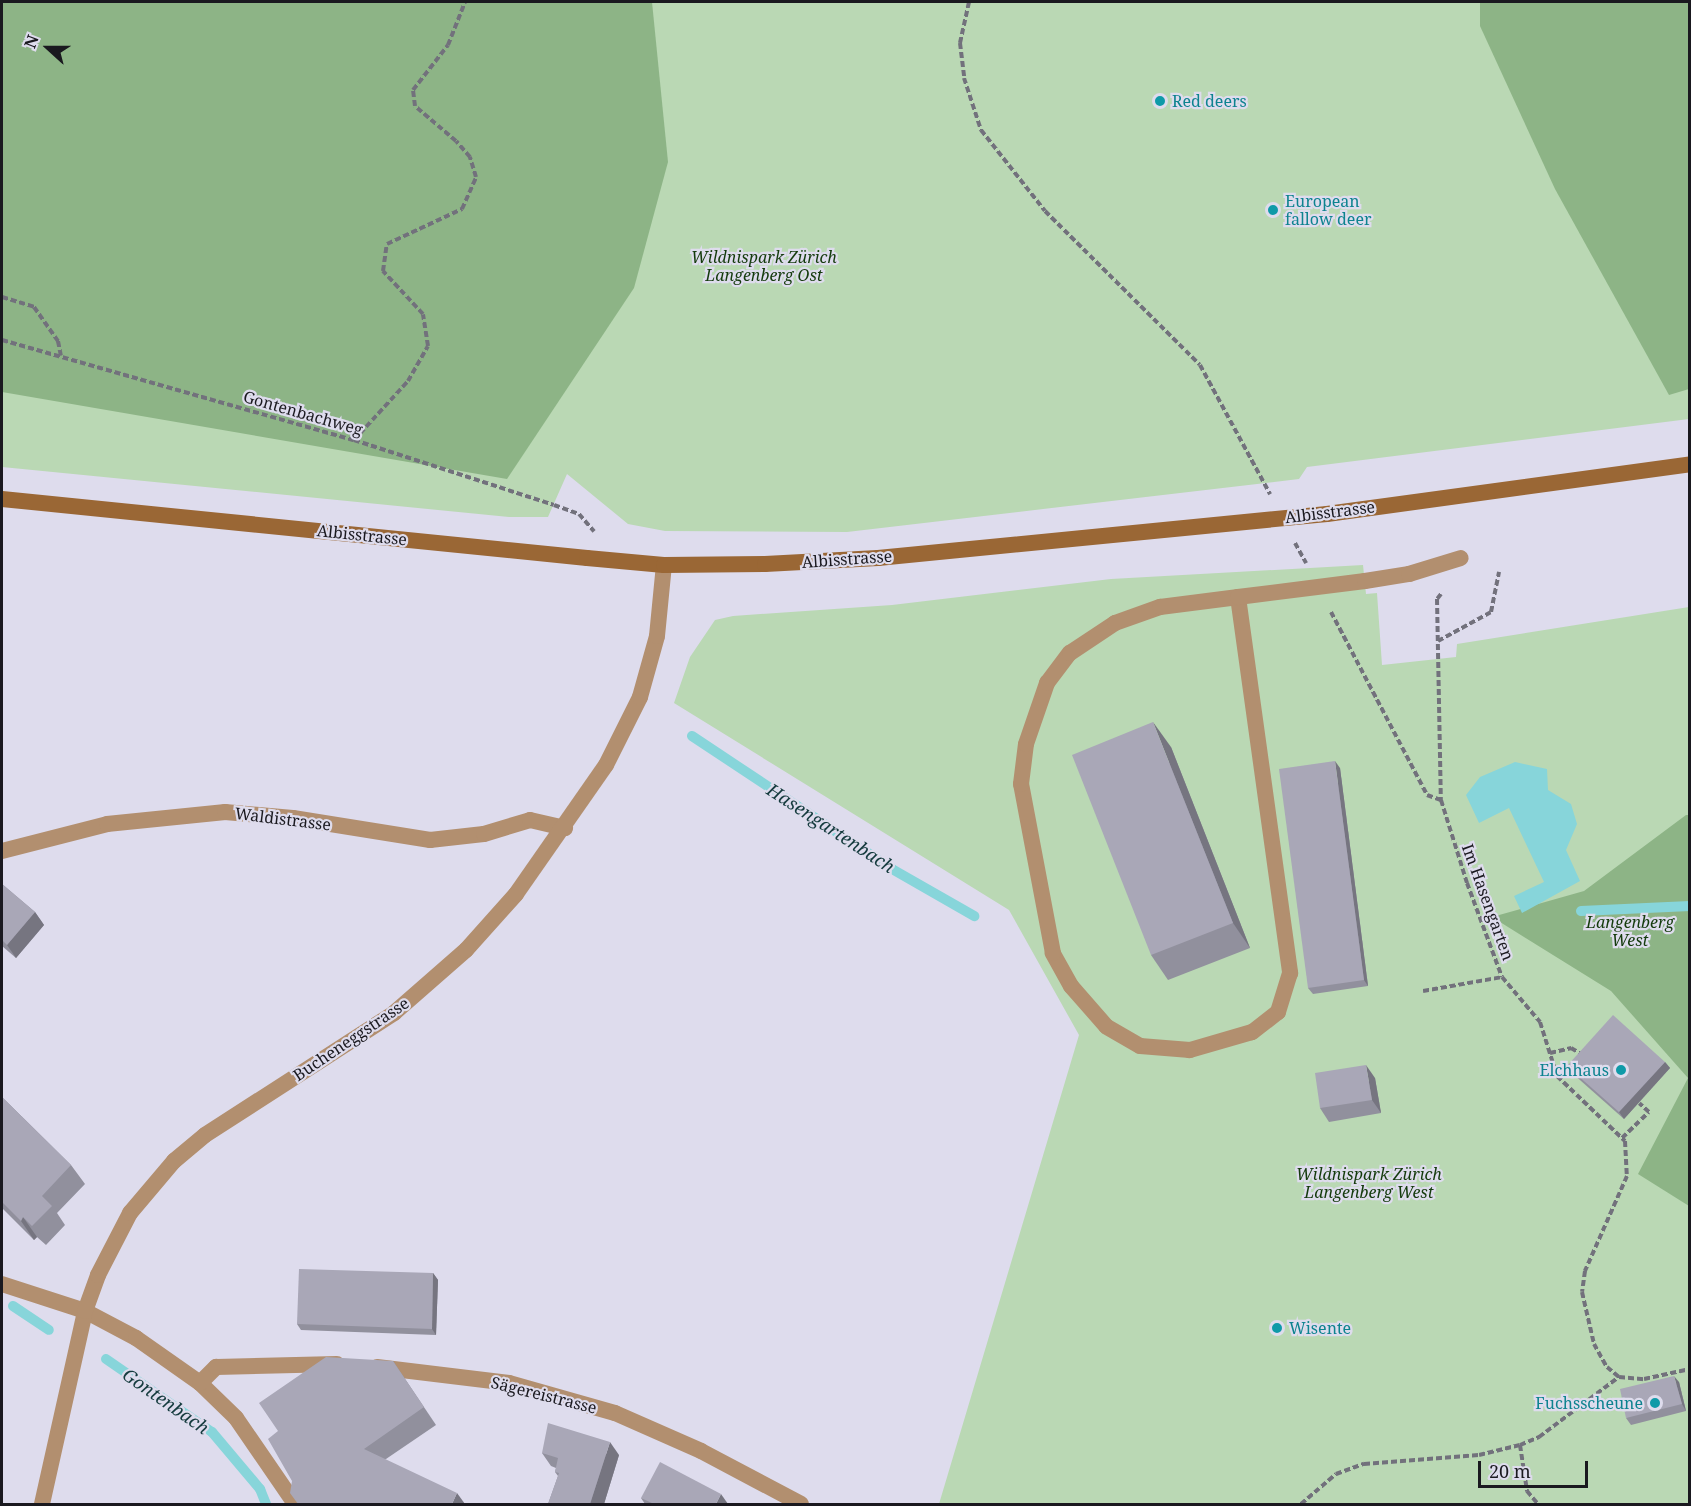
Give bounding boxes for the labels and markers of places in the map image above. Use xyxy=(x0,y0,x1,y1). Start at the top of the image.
place label: Red deers xyxy=(1172,91,1247,111)
marker: Red deers xyxy=(1153,94,1167,108)
place label: European fallow deer xyxy=(1285,191,1371,229)
marker: European fallow deer xyxy=(1266,203,1280,217)
place label: Elchhaus xyxy=(1539,1060,1609,1080)
marker: Elchhaus xyxy=(1614,1063,1628,1077)
place label: Wisente xyxy=(1289,1318,1351,1338)
marker: Wisente xyxy=(1270,1321,1284,1335)
place label: Fuchsscheune xyxy=(1535,1393,1643,1413)
marker: Fuchsscheune xyxy=(1648,1396,1662,1410)

